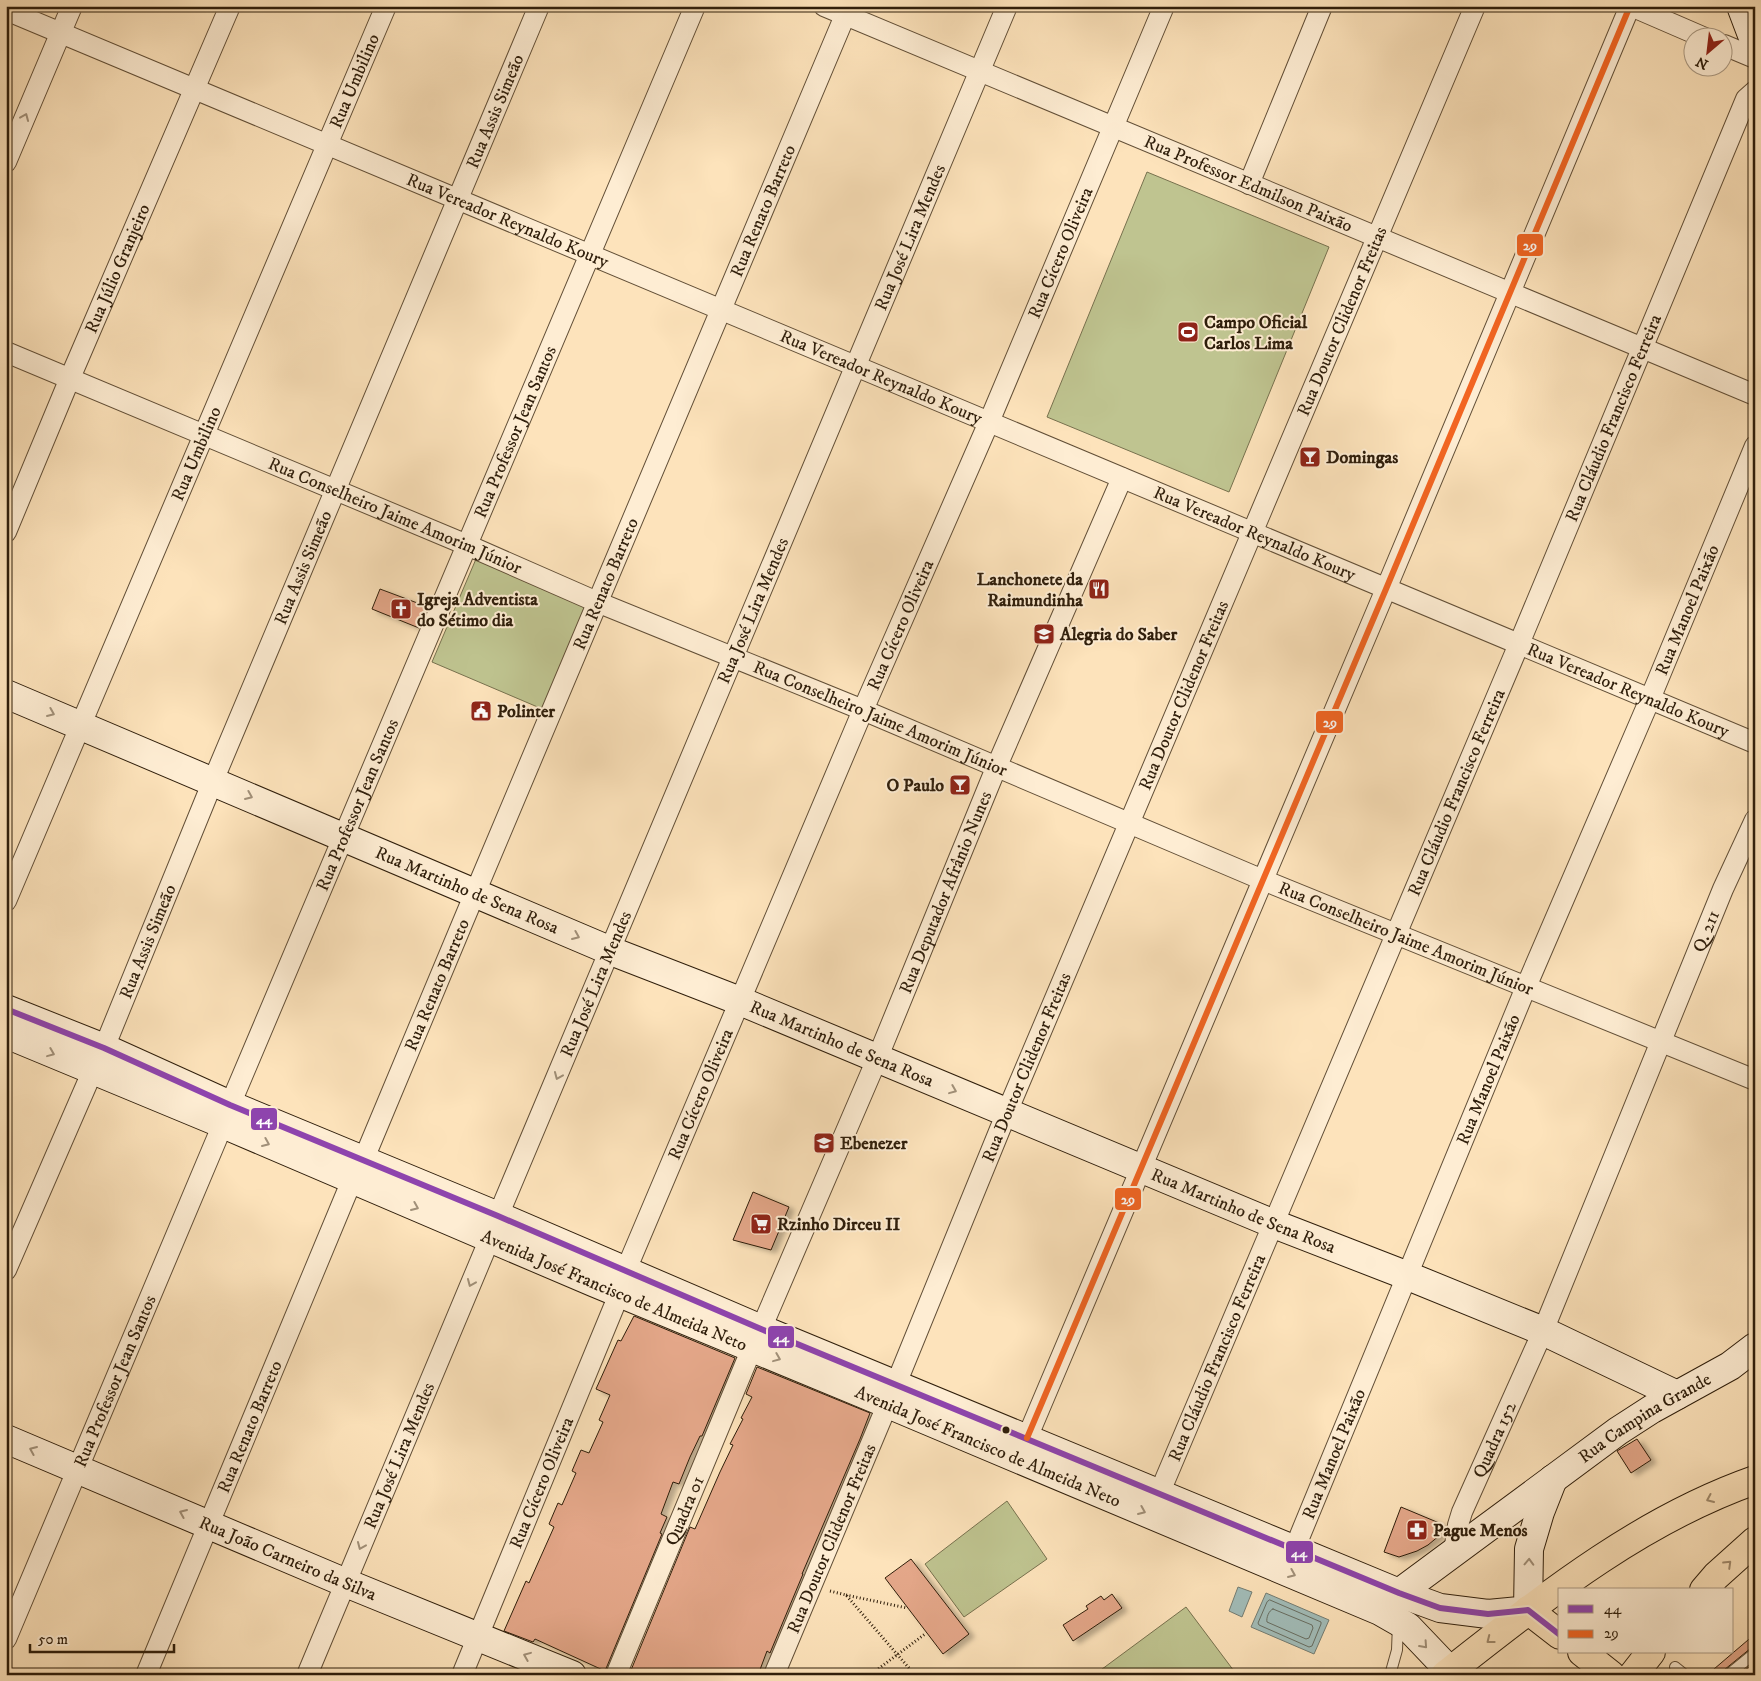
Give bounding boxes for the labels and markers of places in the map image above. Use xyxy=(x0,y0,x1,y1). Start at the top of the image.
place label: Campo Oficial Carlos Lima xyxy=(1204,312,1308,355)
sports icon: Campo Oficial Carlos Lima xyxy=(1176,320,1200,344)
bar icon: Domingas xyxy=(1298,445,1322,469)
place label: Domingas xyxy=(1326,447,1398,469)
place label: Lanchonete da Raimundinha xyxy=(977,569,1083,612)
restaurant icon: Lanchonete da Raimundinha xyxy=(1087,577,1111,601)
place label: Igreja Adventista do Sétimo dia xyxy=(417,589,538,632)
church icon: Igreja Adventista do Sétimo dia xyxy=(389,597,413,621)
school or university icon: Alegria do Saber xyxy=(1032,622,1056,646)
place label: Alegria do Saber xyxy=(1059,624,1177,646)
public building icon: Polinter xyxy=(469,699,493,723)
place label: Polinter xyxy=(497,701,555,723)
bar icon: O Paulo xyxy=(948,773,972,797)
place label: O Paulo xyxy=(887,775,944,797)
school or university icon: Ebenezer xyxy=(812,1131,836,1155)
place label: Ebenezer xyxy=(840,1133,908,1155)
supermarket icon: Rzinho Dirceu II xyxy=(749,1212,773,1236)
place label: Rzinho Dirceu II xyxy=(777,1214,901,1236)
unlabelled marker xyxy=(1001,1425,1011,1435)
pharmacy icon: Pague Menos xyxy=(1405,1518,1429,1542)
place label: Pague Menos xyxy=(1433,1520,1528,1542)

